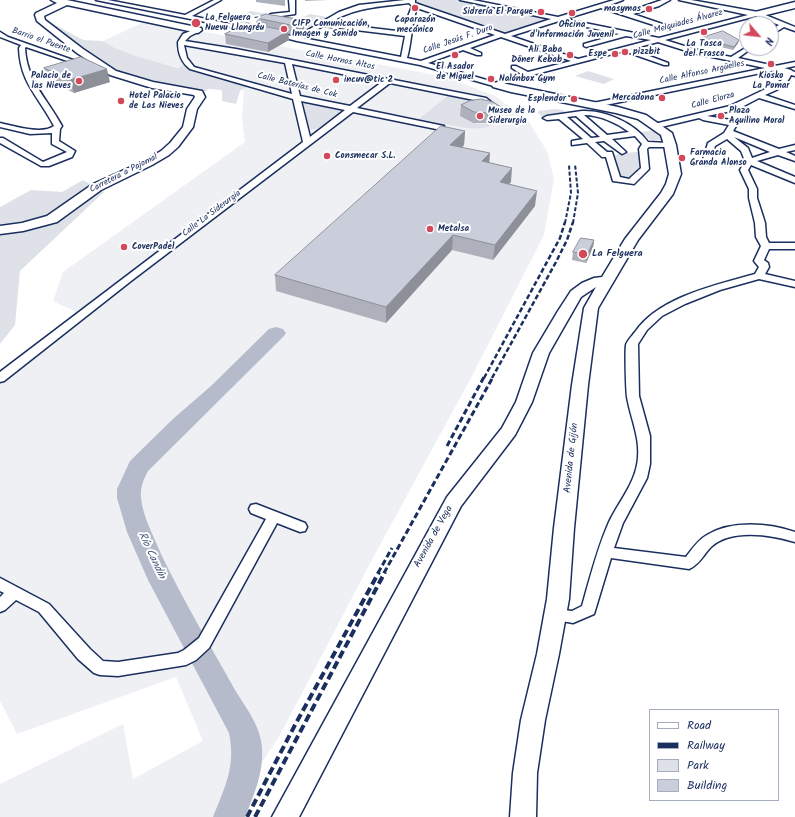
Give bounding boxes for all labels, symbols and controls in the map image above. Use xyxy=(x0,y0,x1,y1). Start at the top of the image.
marker: Caparazón mecánico xyxy=(410,3,420,13)
place label: masymas xyxy=(604,4,641,14)
marker: masymas xyxy=(644,4,654,14)
place label: Sidrería El Parque xyxy=(462,7,533,17)
marker: Sidrería El Parque xyxy=(536,7,546,17)
marker: Oficina d'Información Juvenil xyxy=(567,8,577,18)
street label: Calle Melquiades Álvarez xyxy=(632,8,724,42)
place label: La Felguera - Nuevu Llangréu xyxy=(205,13,264,34)
place label: Caparazón mecánico xyxy=(395,15,435,36)
north arrow xyxy=(739,16,779,56)
marker: La Felguera - Nuevu Llangréu xyxy=(190,17,202,29)
place label: CIFP Comunicación, Imagen y Sonido xyxy=(292,19,369,40)
place label: Oficina d'Información Juvenil xyxy=(530,20,614,41)
street label: Calle Jesús F. Duro xyxy=(422,23,494,57)
marker: CIFP Comunicación, Imagen y Sonido xyxy=(279,24,289,34)
street label: Barrio el Puente xyxy=(10,26,72,56)
marker: La Tasca del Frasco xyxy=(699,27,709,37)
text: N xyxy=(759,34,778,48)
place label: La Tasca del Frasco xyxy=(684,39,724,60)
place label: Ali Baba Döner Kebab xyxy=(511,45,562,66)
marker: pizzbit xyxy=(620,47,630,57)
place label: pizzbit xyxy=(633,47,660,57)
street label: Calle Hornos Altos xyxy=(305,49,375,73)
place label: Espe xyxy=(589,49,607,59)
marker: Espe xyxy=(610,49,620,59)
marker: El Asador de Miguel xyxy=(450,50,460,60)
marker: Ali Baba Döner Kebab xyxy=(565,50,575,60)
street label: Calle Alfonso Argüelles xyxy=(659,59,745,87)
marker: Kiosko La Pomar xyxy=(766,59,776,69)
place label: El Asador de Miguel xyxy=(436,62,474,83)
place label: Palacio de las Nieves xyxy=(31,71,71,92)
street label: Calle Baterías de Cok xyxy=(256,71,338,101)
place label: Kiosko La Pomar xyxy=(752,71,790,92)
marker: Nalónbox Gym xyxy=(486,74,496,84)
place label: Nalónbox Gym xyxy=(499,74,555,84)
marker: incuv@tic 2 xyxy=(331,75,341,85)
place label: incuv@tic 2 xyxy=(344,75,393,85)
marker: Palacio de las Nieves xyxy=(74,76,84,86)
street label: Calle Elorza xyxy=(690,90,736,112)
place label: Hotel Palacio de Las Nieves xyxy=(129,91,184,112)
place label: Mercadona xyxy=(612,93,654,103)
marker: Mercadona xyxy=(657,93,667,103)
place label: Esplendor xyxy=(528,94,566,104)
marker: Esplendor xyxy=(569,94,579,104)
marker: Hotel Palacio de Las Nieves xyxy=(116,96,126,106)
place label: Museo de la Siderurgia xyxy=(488,106,535,127)
place label: Plaza Aquilino Moral xyxy=(729,106,784,127)
marker: Museo de la Siderurgia xyxy=(475,111,485,121)
marker: Plaza Aquilino Moral xyxy=(716,111,726,121)
place label: Farmacia Granda Alonso xyxy=(690,148,747,169)
marker: Consmecar S.L. xyxy=(322,151,332,161)
place label: Consmecar S.L. xyxy=(335,151,395,161)
street label: Carretera a Pajomal xyxy=(88,152,160,196)
marker: Farmacia Granda Alonso xyxy=(677,153,687,163)
street label: Calle La Siderurgia xyxy=(180,188,244,240)
marker: Metalsa xyxy=(425,224,435,234)
place label: Metalsa xyxy=(438,224,469,234)
marker: CoverPadel xyxy=(119,242,129,252)
place label: CoverPadel xyxy=(132,242,174,252)
marker: La Felguera xyxy=(577,248,589,260)
place label: La Felguera xyxy=(592,248,643,260)
street label: Avenida de Gijón xyxy=(562,422,582,494)
street label: Avenida de Vega xyxy=(412,504,456,570)
water label: Río Candín xyxy=(134,531,168,581)
legend xyxy=(649,709,779,801)
text: Road xyxy=(687,716,711,735)
text: Railway xyxy=(687,736,725,755)
text: Park xyxy=(687,756,709,775)
text: Building xyxy=(687,776,727,795)

